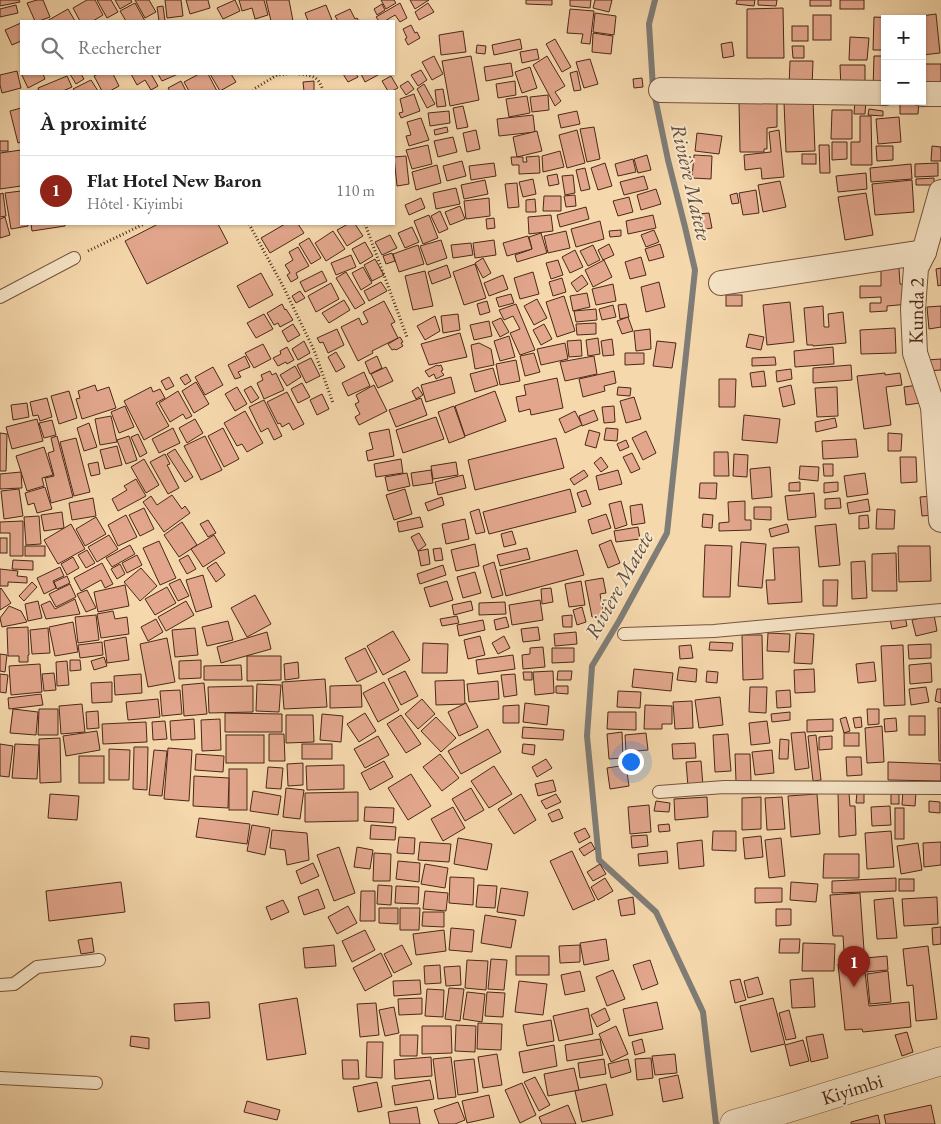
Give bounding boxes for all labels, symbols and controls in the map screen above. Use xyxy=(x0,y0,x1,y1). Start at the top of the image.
map controls xyxy=(881,15,926,105)
button: + xyxy=(881,15,926,60)
search box xyxy=(20,20,395,75)
icon: search xyxy=(38,34,66,62)
text: Rechercher xyxy=(78,35,161,60)
button: − xyxy=(881,60,926,105)
text: À proximité xyxy=(40,109,147,136)
water label: Rivière Matete xyxy=(665,121,718,244)
text: Flat Hotel New Baron xyxy=(87,168,262,193)
text: 1 xyxy=(52,180,60,201)
text: 110 m xyxy=(336,180,375,201)
text: Hôtel · Kiyimbi xyxy=(87,193,183,214)
street label: Kunda 2 xyxy=(902,277,930,344)
water label: Rivière Matete xyxy=(578,525,660,643)
your location xyxy=(618,749,644,775)
pin: 1 xyxy=(838,946,870,987)
street label: Kiyimbi xyxy=(818,1067,886,1111)

